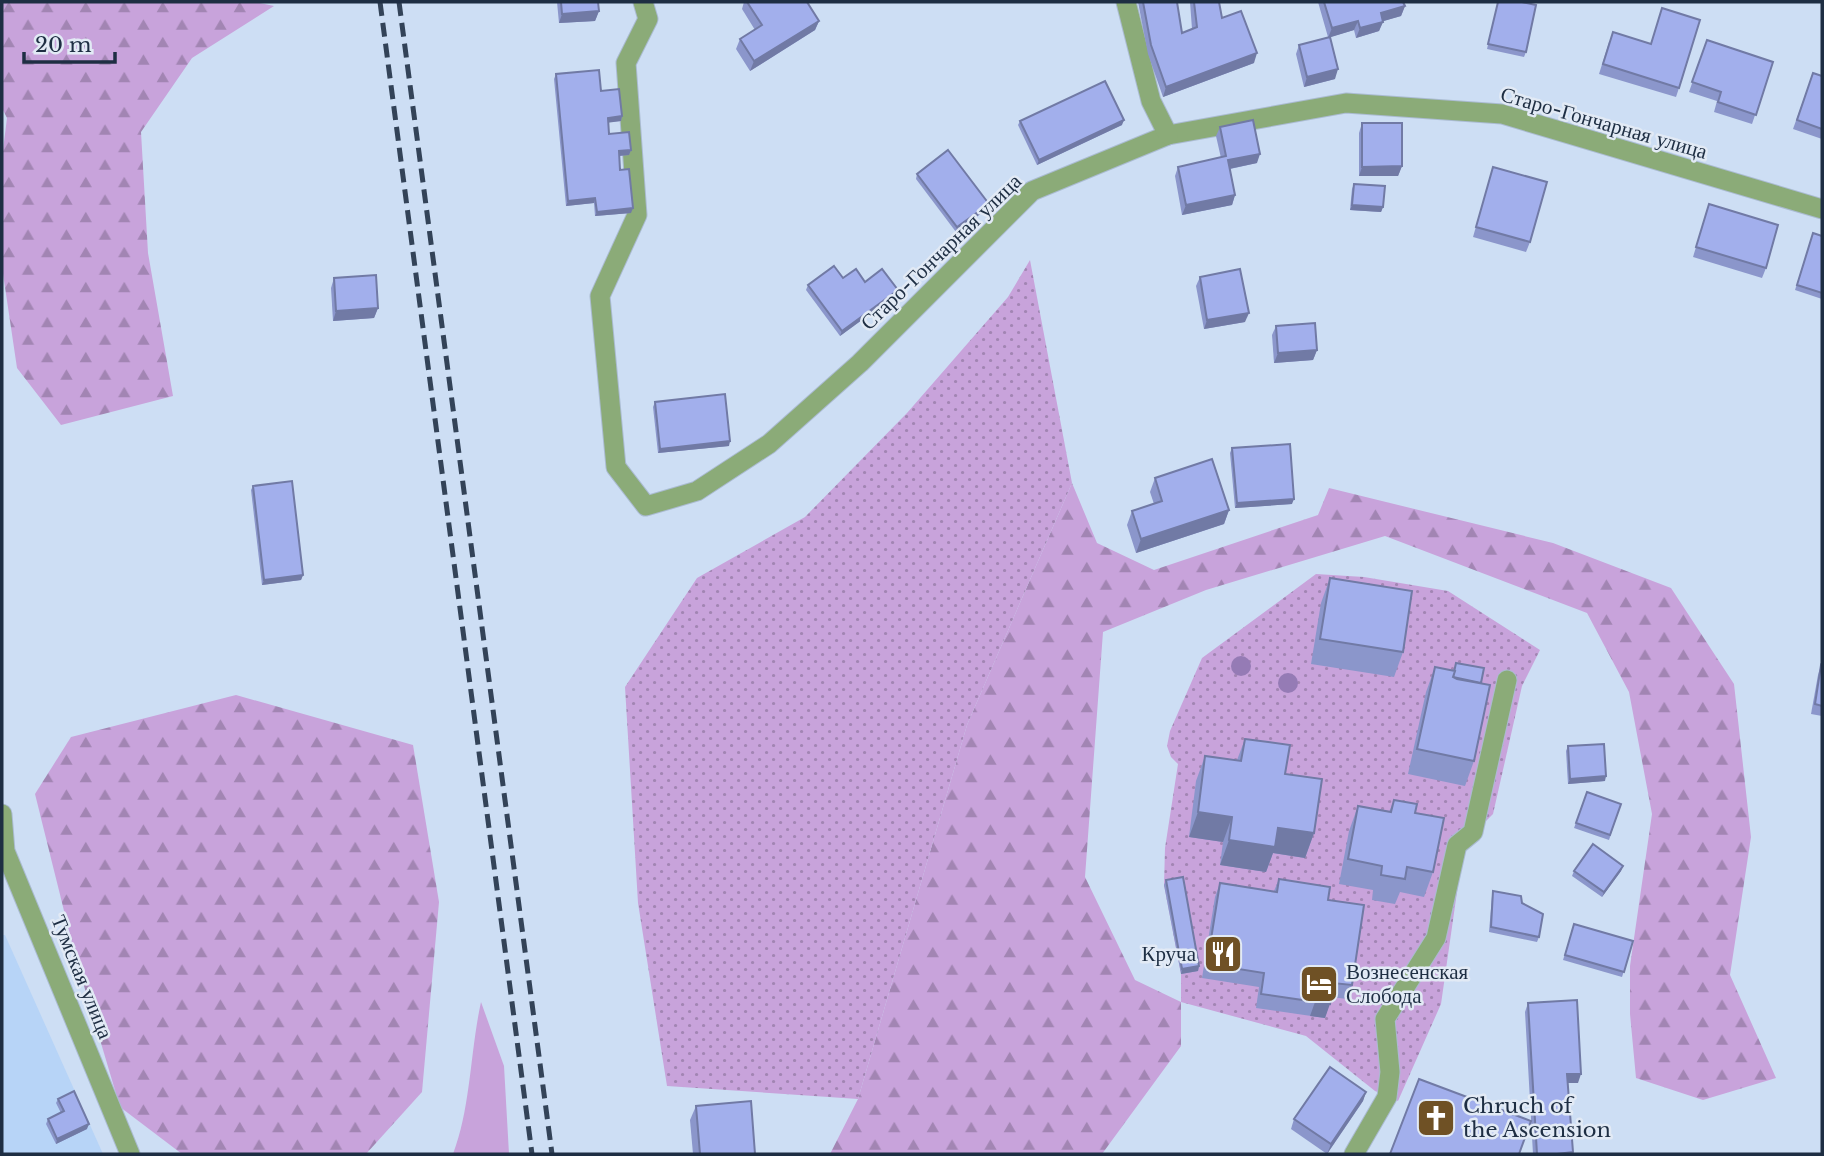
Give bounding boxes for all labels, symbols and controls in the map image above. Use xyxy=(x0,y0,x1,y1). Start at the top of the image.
scale bar xyxy=(24,21,116,65)
text: 20 m xyxy=(35,32,92,58)
street label: Старо-Гончарная улица xyxy=(1498,81,1711,165)
street label: Старо-Гончарная улица xyxy=(855,168,1027,336)
street label: Тумская улица xyxy=(45,911,119,1043)
restaurant icon: Круча xyxy=(1202,933,1244,975)
place label: Круча xyxy=(1141,941,1197,967)
place label: Вознесенская Слобода xyxy=(1346,959,1469,1009)
hotel icon: Вознесенская Слобода xyxy=(1298,963,1340,1005)
place label: Chruch of the Ascension xyxy=(1463,1093,1611,1143)
church icon: Chruch of the Ascension xyxy=(1415,1097,1457,1139)

